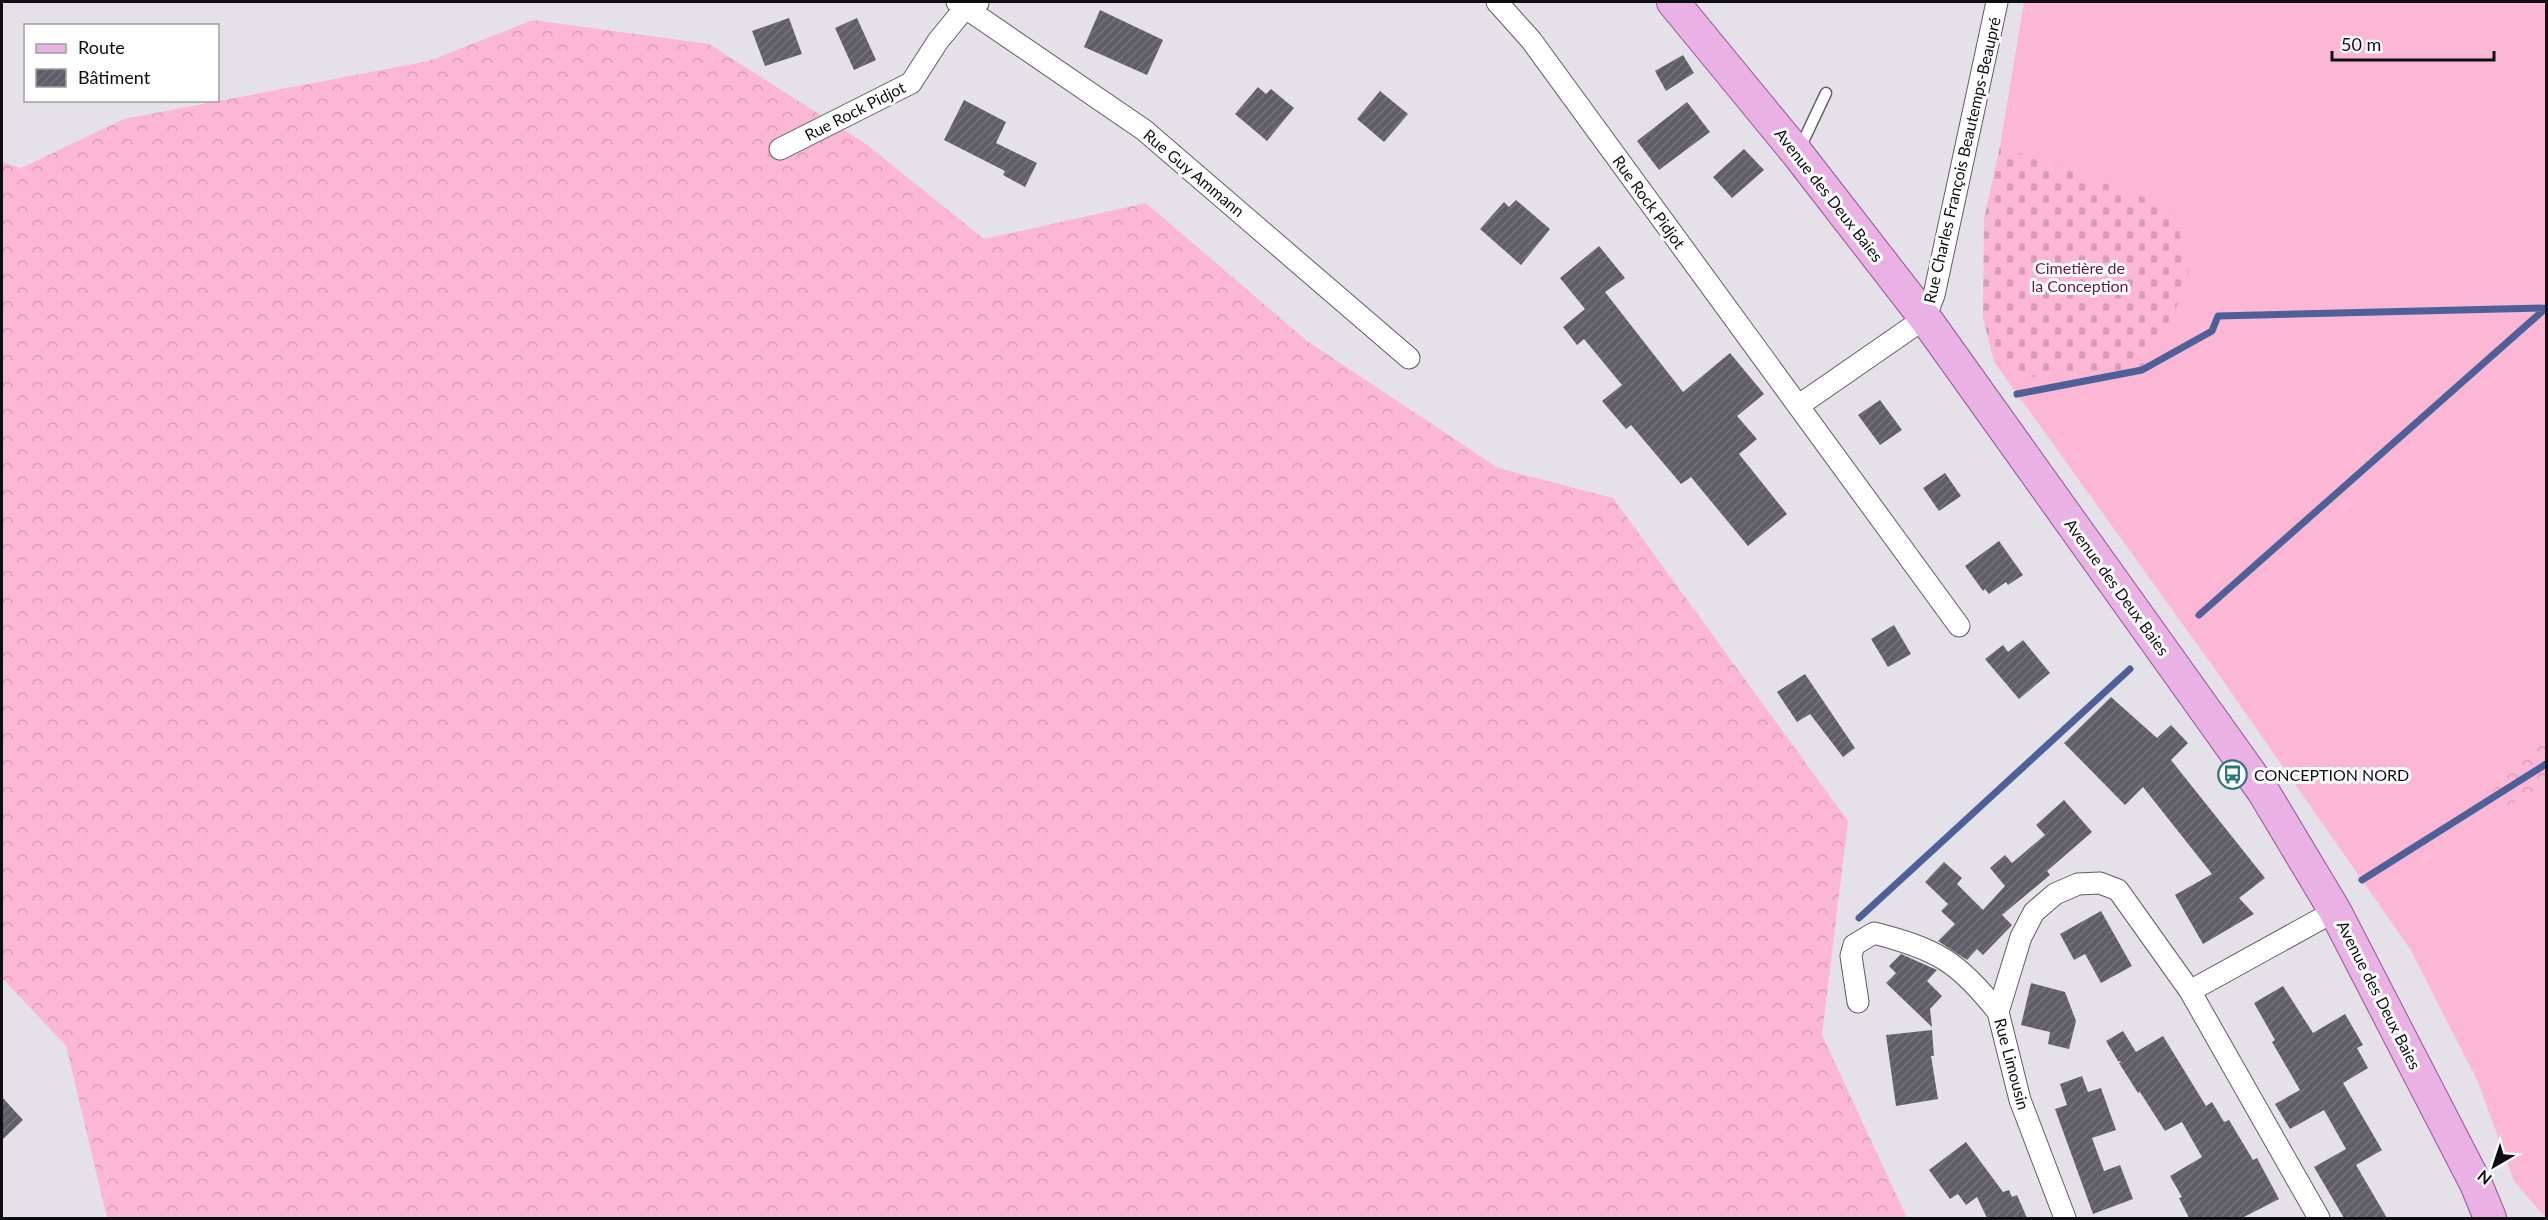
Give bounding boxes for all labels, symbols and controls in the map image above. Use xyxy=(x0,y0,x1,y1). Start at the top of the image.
street label: Rue Charles François Beautemps-Beaupré xyxy=(1919,15,2004,305)
legend xyxy=(24,24,219,102)
scale bar xyxy=(2332,24,2494,62)
text: 50 m xyxy=(2341,33,2381,55)
text: Route xyxy=(78,36,125,58)
text: Bâtiment xyxy=(78,66,151,88)
street label: Rue Rock Pidjot xyxy=(801,77,909,144)
street label: Avenue des Deux Baies xyxy=(1771,124,1888,265)
street label: Rue Guy Ammann xyxy=(1140,125,1249,220)
street label: Rue Rock Pidjot xyxy=(1609,151,1690,252)
park label: Cimetière de la Conception xyxy=(2031,258,2129,295)
street label: Avenue des Deux Baies xyxy=(2061,515,2173,659)
bus stop icon: CONCEPTION NORD xyxy=(2217,759,2249,791)
place label: CONCEPTION NORD xyxy=(2254,765,2409,784)
street label: Avenue des Deux Baies xyxy=(2334,917,2425,1072)
street label: Rue Limousin xyxy=(1991,1016,2034,1112)
north arrow xyxy=(2464,1136,2524,1196)
text: N xyxy=(2473,1167,2495,1189)

